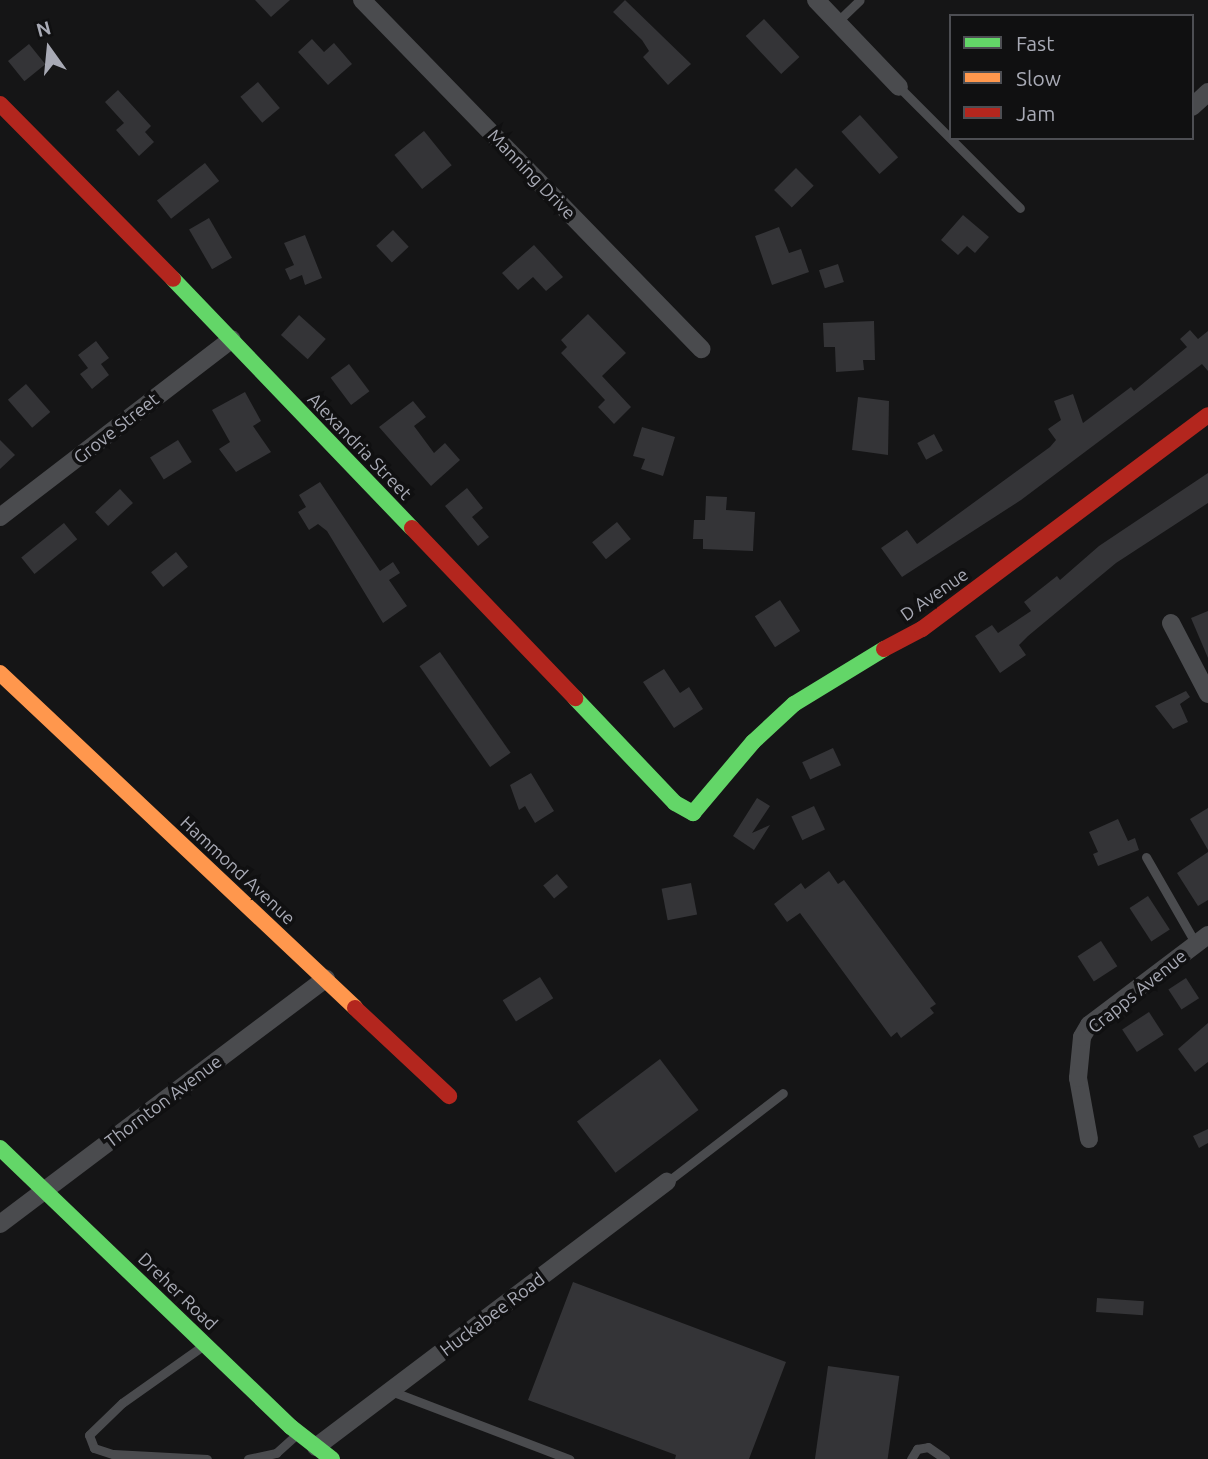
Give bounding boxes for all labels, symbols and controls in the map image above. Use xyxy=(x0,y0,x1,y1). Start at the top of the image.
north arrow xyxy=(14,14,84,84)
legend xyxy=(949,14,1194,140)
text: N xyxy=(34,16,53,41)
text: Fast xyxy=(1016,31,1054,55)
text: Slow xyxy=(1016,66,1061,90)
text: Jam xyxy=(1016,101,1055,125)
street label: Manning Drive xyxy=(484,124,580,224)
street label: Grove Street xyxy=(69,388,163,468)
street label: Alexandria Street xyxy=(304,388,416,504)
street label: D Avenue xyxy=(896,563,972,625)
street label: Hammond Avenue xyxy=(176,811,300,929)
street label: Crapps Avenue xyxy=(1083,945,1191,1037)
street label: Thornton Avenue xyxy=(100,1050,226,1152)
street label: Dreher Road xyxy=(134,1248,222,1334)
street label: Huckabee Road xyxy=(435,1268,549,1360)

